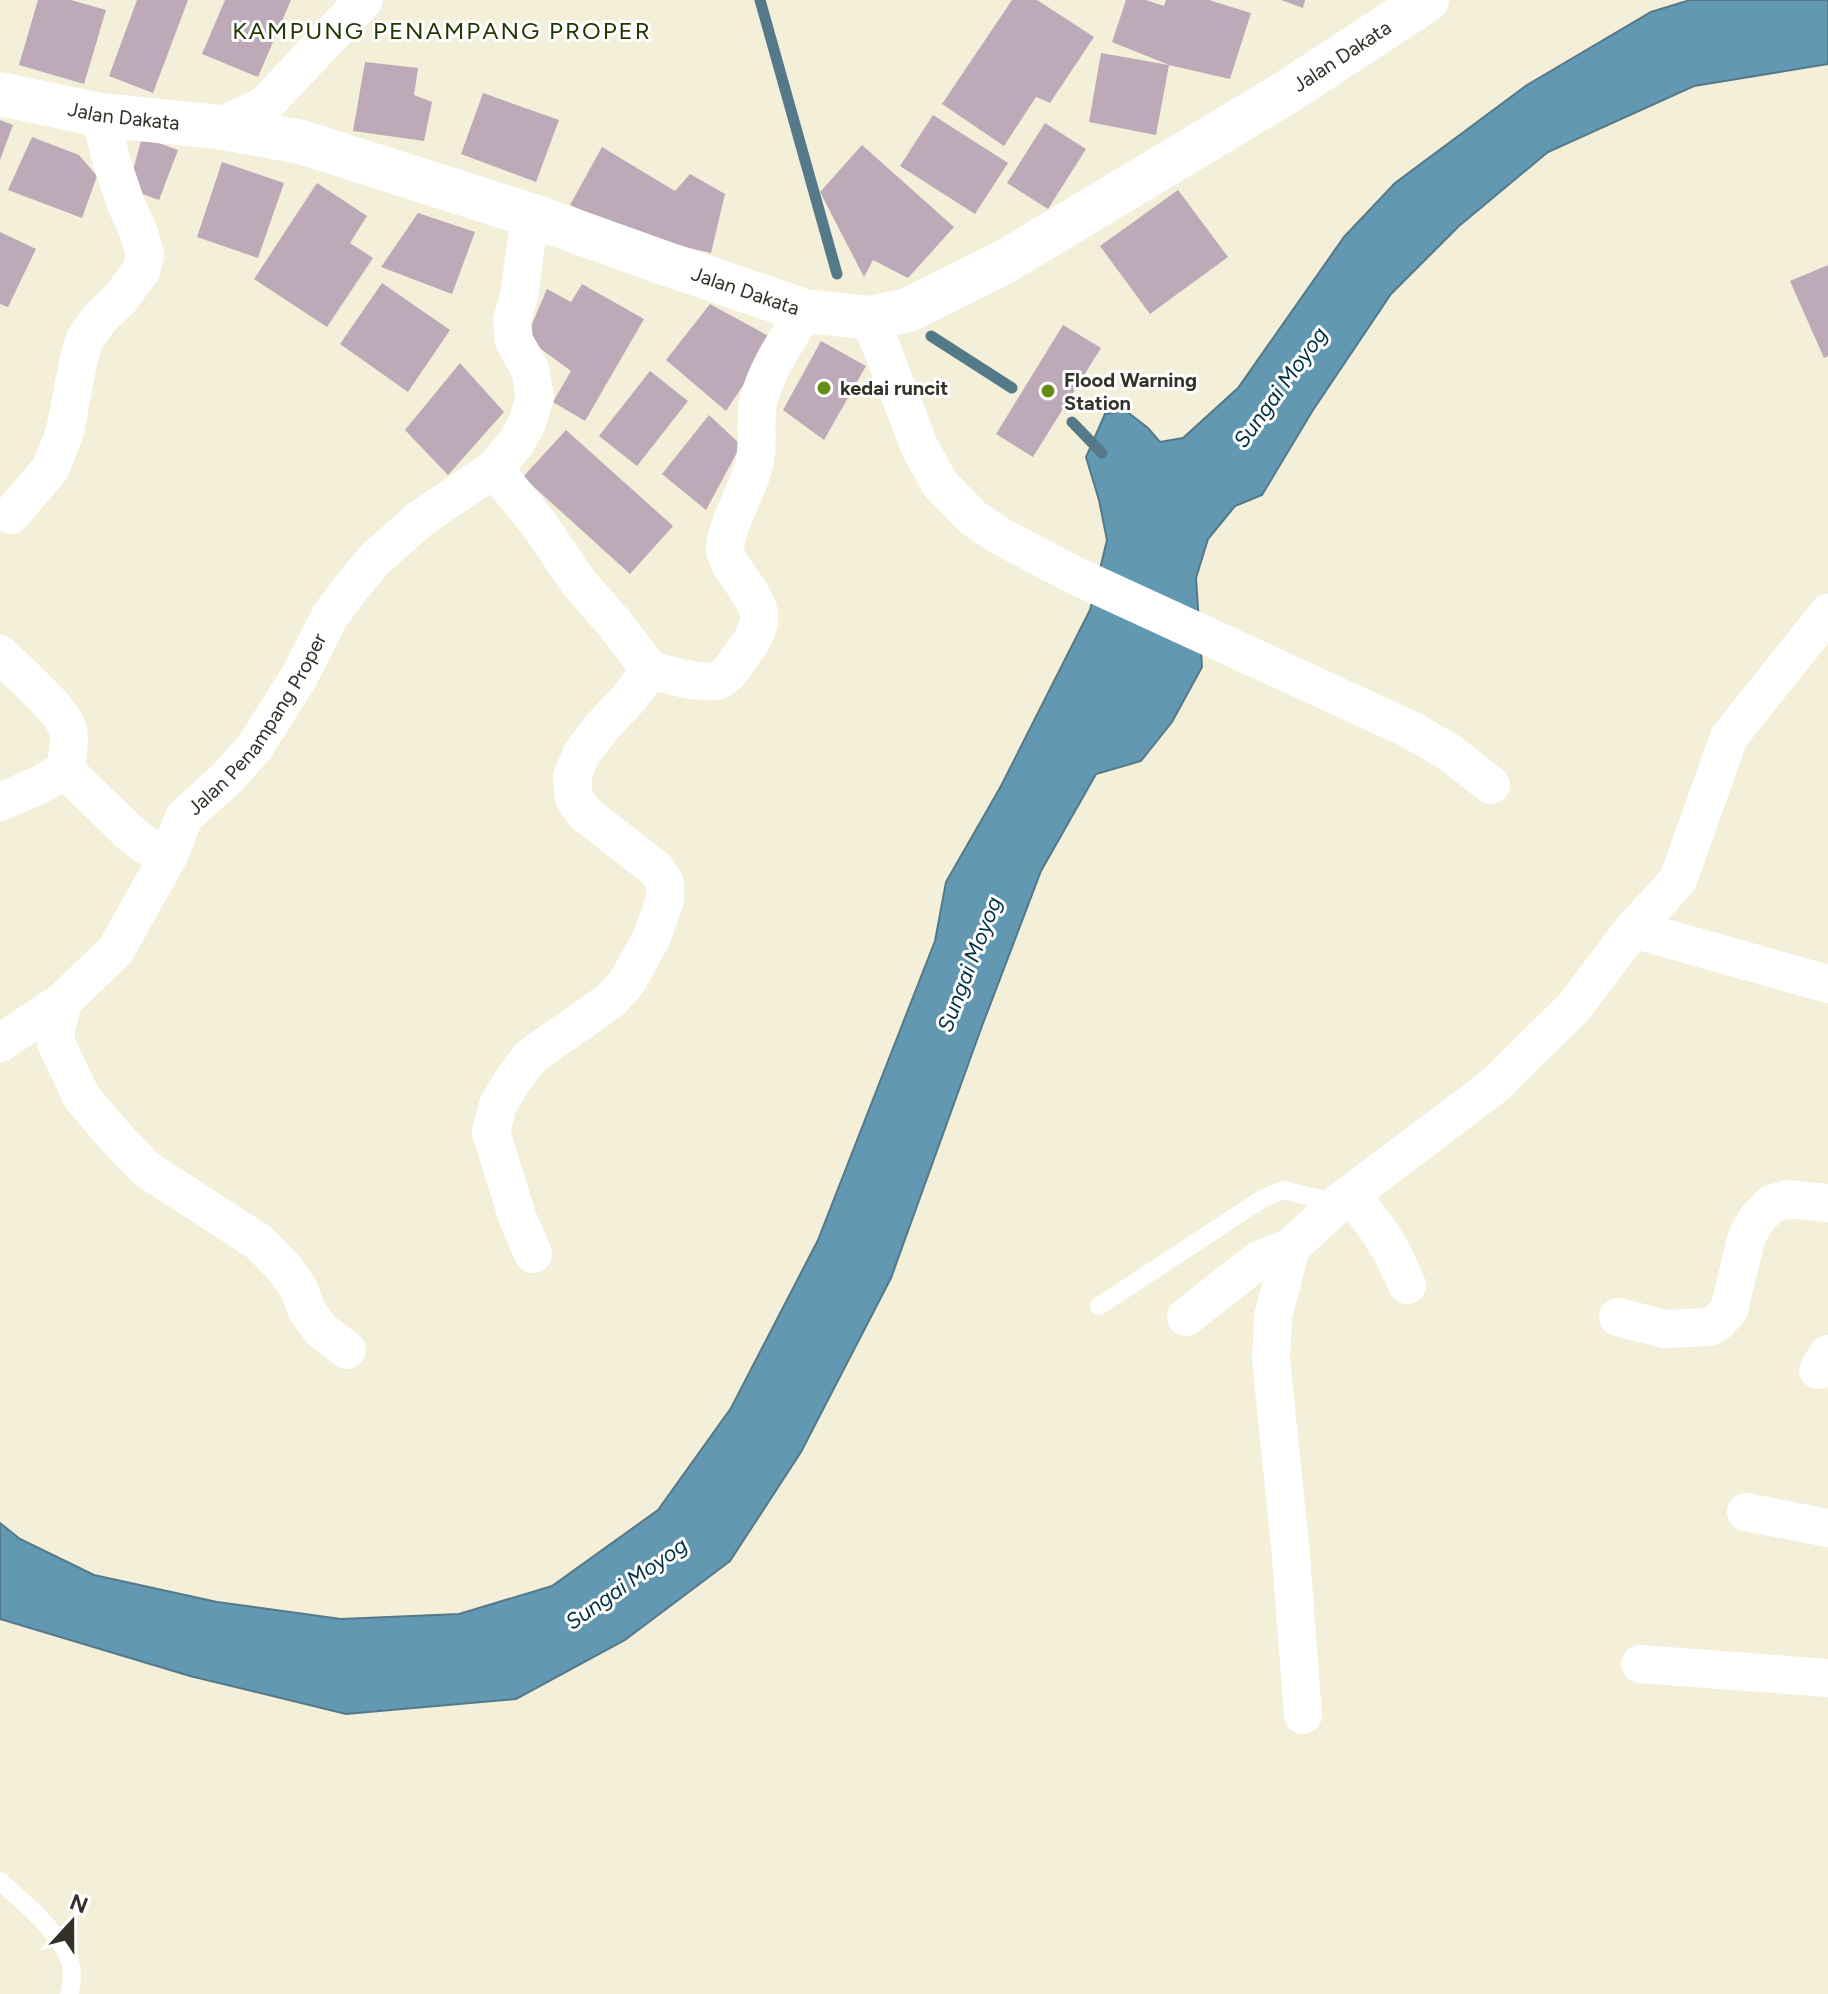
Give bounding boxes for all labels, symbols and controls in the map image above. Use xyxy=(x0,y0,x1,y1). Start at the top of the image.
street label: Jalan Dakata xyxy=(1288,15,1395,97)
district label: KAMPUNG PENAMPANG PROPER xyxy=(232,16,652,45)
street label: Jalan Dakata xyxy=(66,97,181,135)
street label: Jalan Dakata xyxy=(688,261,803,320)
water label: Sungai Moyog xyxy=(1228,322,1333,453)
place label: Flood Warning Station xyxy=(1064,368,1197,415)
place label: kedai runcit xyxy=(840,376,948,400)
marker: kedai runcit xyxy=(815,379,833,397)
marker: Flood Warning Station xyxy=(1039,382,1057,400)
street label: Jalan Penampang Proper xyxy=(182,629,331,820)
water label: Sungai Moyog xyxy=(931,893,1008,1036)
water label: Sungai Moyog xyxy=(560,1531,692,1635)
north arrow xyxy=(32,1882,112,1962)
text: N xyxy=(66,1888,92,1919)

